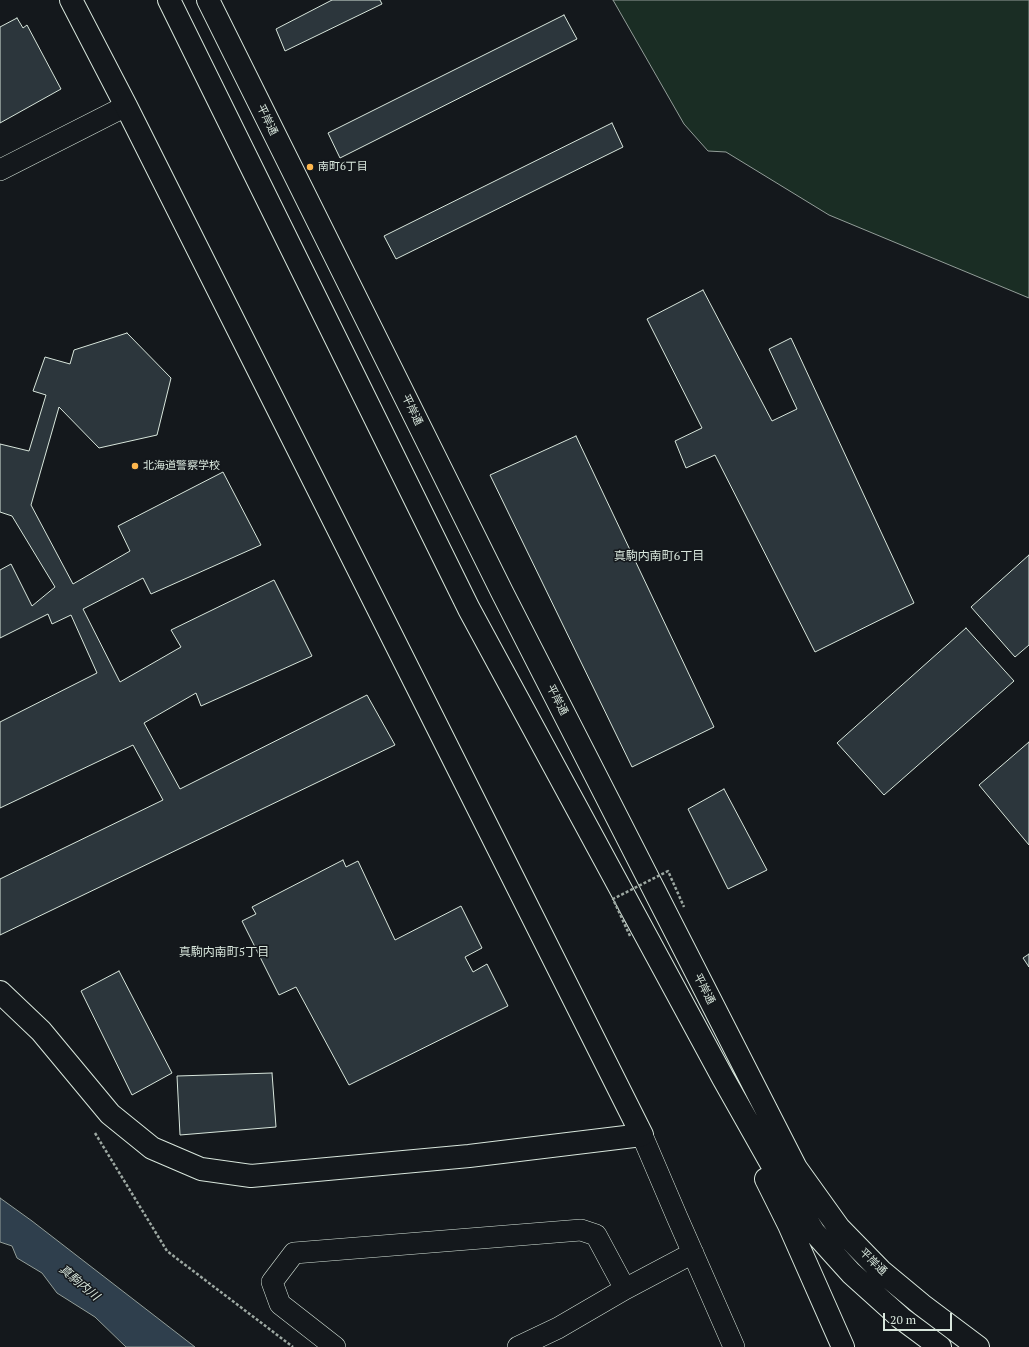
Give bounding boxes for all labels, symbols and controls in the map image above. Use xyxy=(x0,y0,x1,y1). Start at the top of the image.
street label: 平岸通 xyxy=(254,102,280,138)
place label: 南町6丁目 xyxy=(318,160,368,174)
marker: 南町6丁目 xyxy=(305,162,315,172)
street label: 平岸通 xyxy=(399,392,425,428)
place label: 北海道警察学校 xyxy=(143,459,220,473)
marker: 北海道警察学校 xyxy=(130,461,140,471)
district label: 真駒内南町6丁目 xyxy=(614,550,704,564)
street label: 平岸通 xyxy=(544,682,570,718)
district label: 真駒内南町5丁目 xyxy=(179,946,269,960)
street label: 平岸通 xyxy=(691,971,717,1007)
street label: 平岸通 xyxy=(857,1246,889,1278)
water label: 真駒内川 xyxy=(56,1262,102,1304)
scale bar xyxy=(885,1305,954,1331)
text: 20 m xyxy=(890,1312,916,1327)

